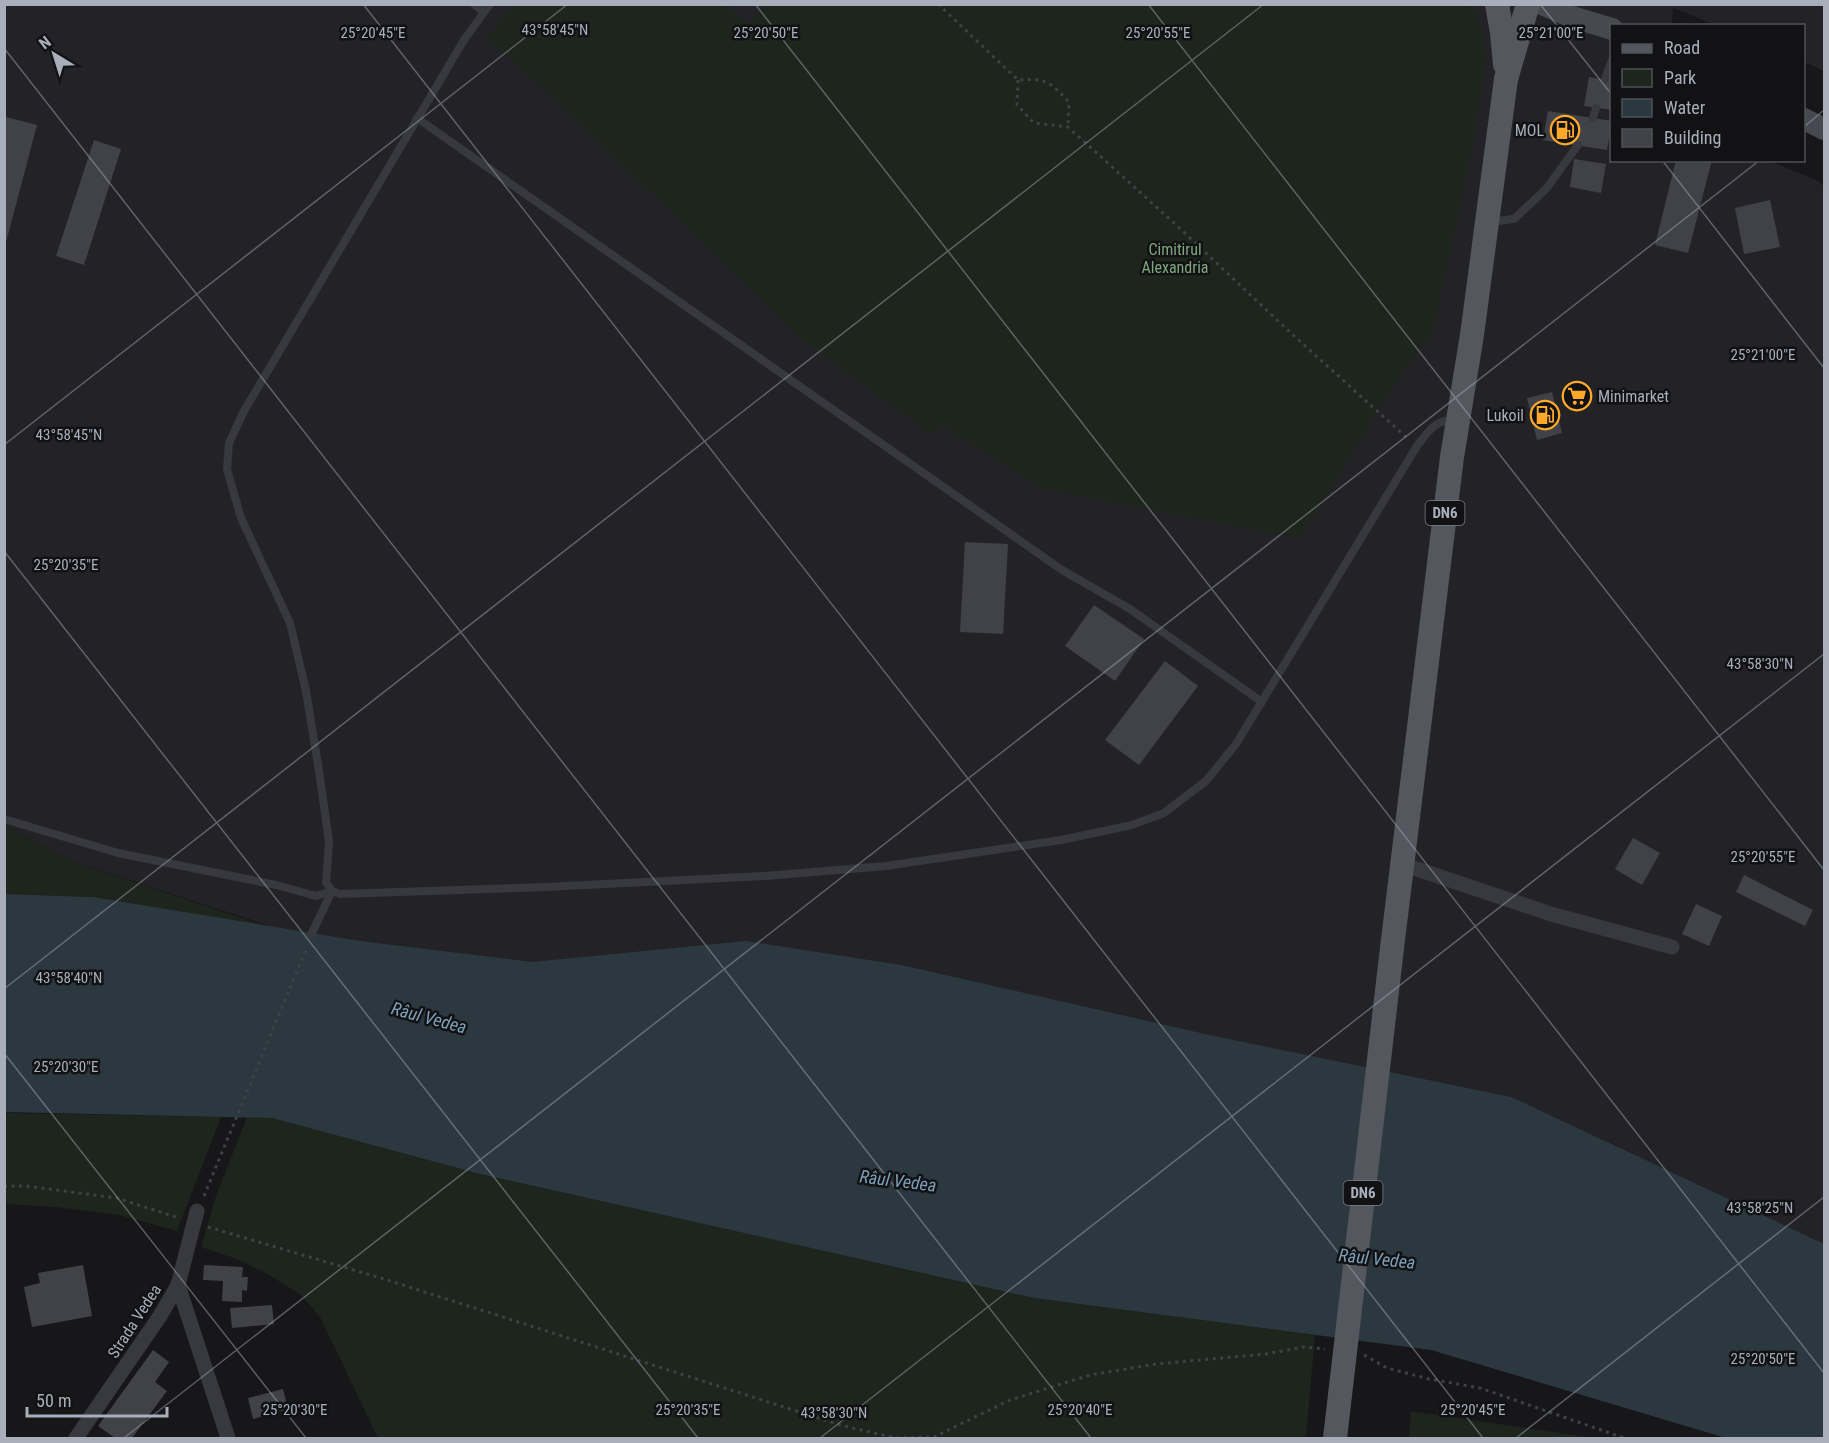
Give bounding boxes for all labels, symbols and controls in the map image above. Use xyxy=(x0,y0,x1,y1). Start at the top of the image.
text: 43°58'45"N xyxy=(522,21,588,39)
north arrow xyxy=(24,24,84,84)
text: 25°20'45"E xyxy=(341,24,405,42)
text: 25°20'50"E xyxy=(734,24,798,42)
text: 25°20'55"E xyxy=(1126,24,1190,42)
text: 25°21'00"E xyxy=(1519,24,1583,42)
legend xyxy=(1610,24,1805,162)
text: N xyxy=(35,32,55,53)
text: Road xyxy=(1664,37,1700,58)
text: Park xyxy=(1664,67,1696,88)
text: Water xyxy=(1664,97,1706,118)
fuel station icon: MOL xyxy=(1549,114,1581,146)
place label: MOL xyxy=(1515,121,1544,140)
text: Building xyxy=(1664,127,1721,148)
park label: Cimitirul Alexandria xyxy=(1142,240,1208,277)
text: 25°21'00"E xyxy=(1731,346,1795,364)
supermarket icon: Minimarket xyxy=(1561,380,1593,412)
place label: Minimarket xyxy=(1598,387,1669,406)
fuel station icon: Lukoil xyxy=(1529,399,1561,431)
place label: Lukoil xyxy=(1486,406,1524,425)
text: 43°58'45"N xyxy=(36,426,102,444)
road number: DN6 xyxy=(1426,501,1464,525)
text: 25°20'35"E xyxy=(34,556,98,574)
text: 43°58'30"N xyxy=(1727,655,1793,673)
text: 25°20'55"E xyxy=(1731,848,1795,866)
text: 43°58'40"N xyxy=(36,969,102,987)
water label: Râul Vedea xyxy=(389,997,469,1038)
text: 25°20'30"E xyxy=(34,1058,98,1076)
water label: Râul Vedea xyxy=(859,1165,938,1196)
road number: DN6 xyxy=(1344,1181,1382,1205)
text: 43°58'25"N xyxy=(1727,1199,1793,1217)
water label: Râul Vedea xyxy=(1338,1244,1416,1273)
street label: Strada Vedea xyxy=(104,1281,165,1362)
text: 25°20'50"E xyxy=(1731,1350,1795,1368)
scale bar xyxy=(27,1380,166,1418)
text: 50 m xyxy=(36,1390,71,1411)
text: 25°20'30"E xyxy=(263,1401,327,1419)
text: 25°20'35"E xyxy=(656,1401,720,1419)
text: 25°20'40"E xyxy=(1048,1401,1112,1419)
text: 25°20'45"E xyxy=(1441,1401,1505,1419)
text: 43°58'30"N xyxy=(801,1404,867,1422)

